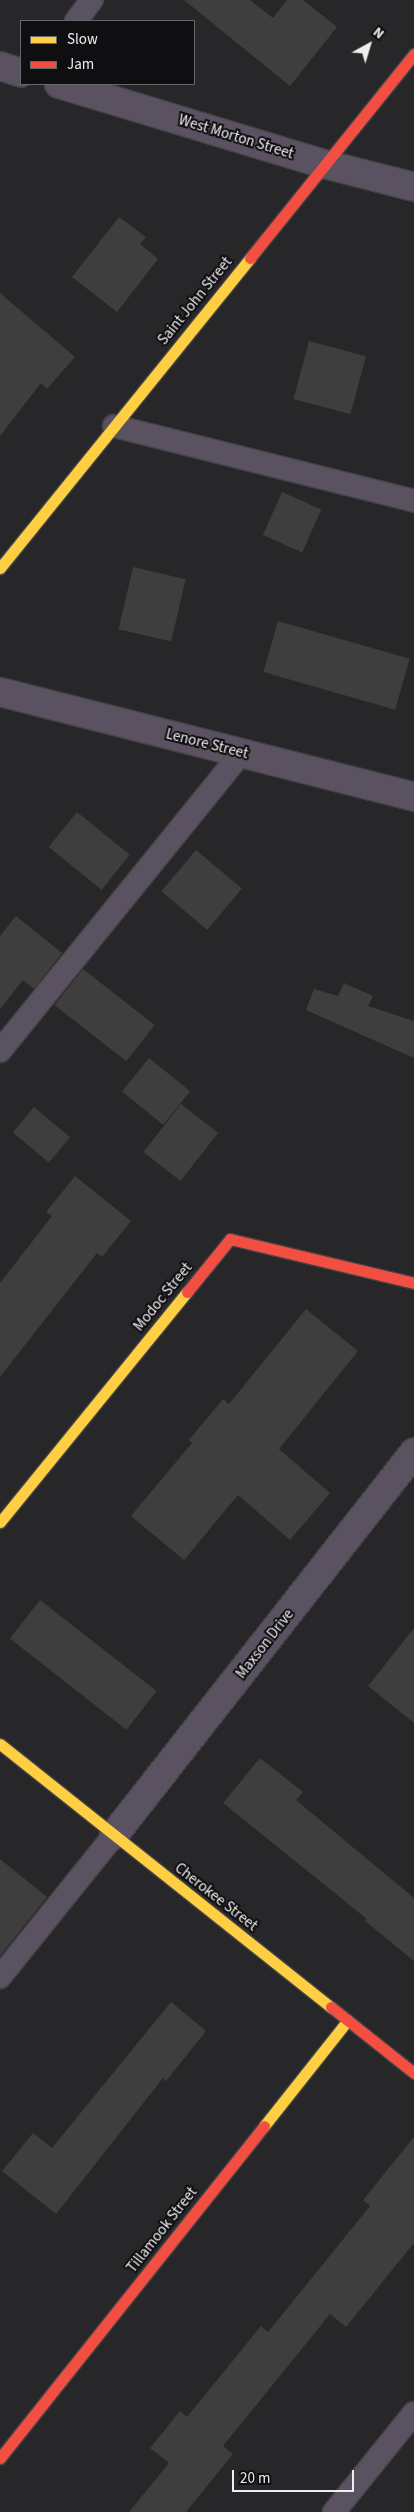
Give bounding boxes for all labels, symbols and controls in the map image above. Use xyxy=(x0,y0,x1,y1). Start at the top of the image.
legend xyxy=(20,20,195,85)
north arrow xyxy=(344,20,394,70)
text: N xyxy=(369,23,388,44)
text: Slow xyxy=(67,29,98,50)
text: Jam xyxy=(67,54,94,75)
street label: West Morton Street xyxy=(176,111,296,163)
street label: Saint John Street xyxy=(154,253,236,349)
street label: Lenore Street xyxy=(164,725,250,763)
street label: Modoc Street xyxy=(130,1259,196,1335)
street label: Maxson Drive xyxy=(232,1606,298,1682)
street label: Cherokee Street xyxy=(171,1859,261,1935)
street label: Tillamook Street xyxy=(123,2184,201,2276)
scale bar xyxy=(234,2460,356,2492)
text: 20 m xyxy=(240,2468,270,2489)

